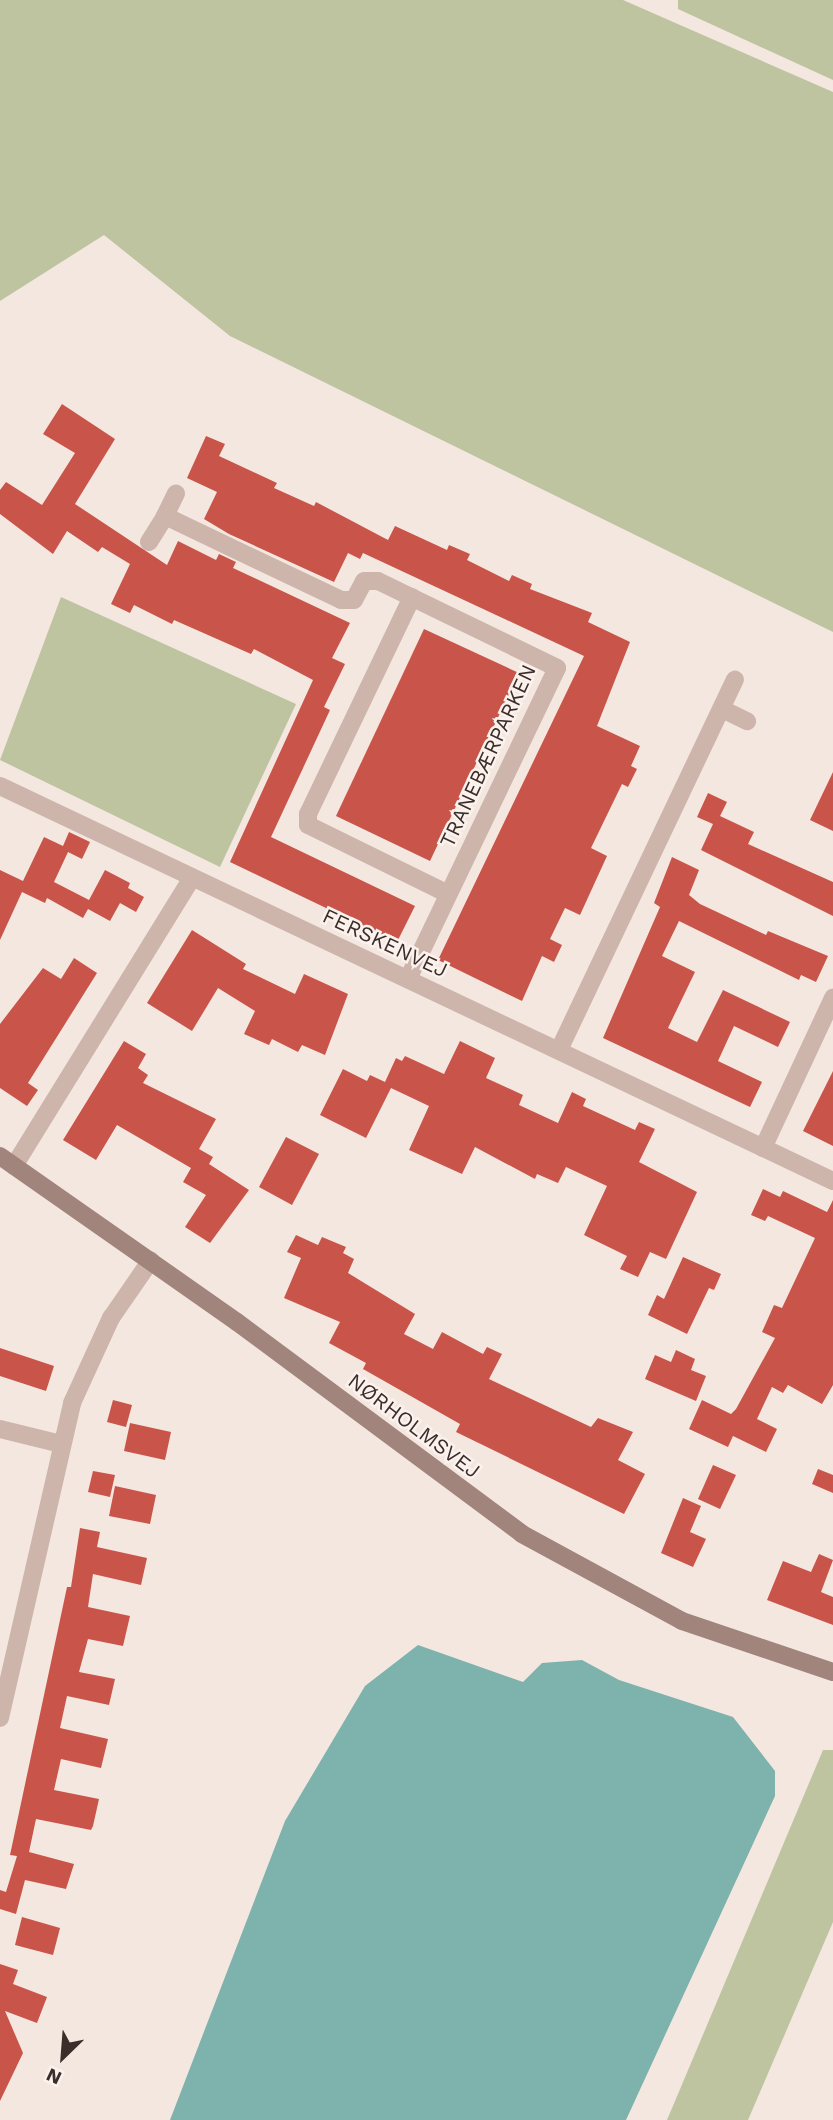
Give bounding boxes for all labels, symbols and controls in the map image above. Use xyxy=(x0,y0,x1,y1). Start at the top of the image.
street label: TRANEBÆRPARKEN xyxy=(435,661,541,851)
street label: FERSKENVEJ xyxy=(319,903,451,983)
street label: NØRHOLMSVEJ xyxy=(343,1368,485,1484)
north arrow xyxy=(28,2022,98,2092)
text: N xyxy=(43,2063,65,2090)

